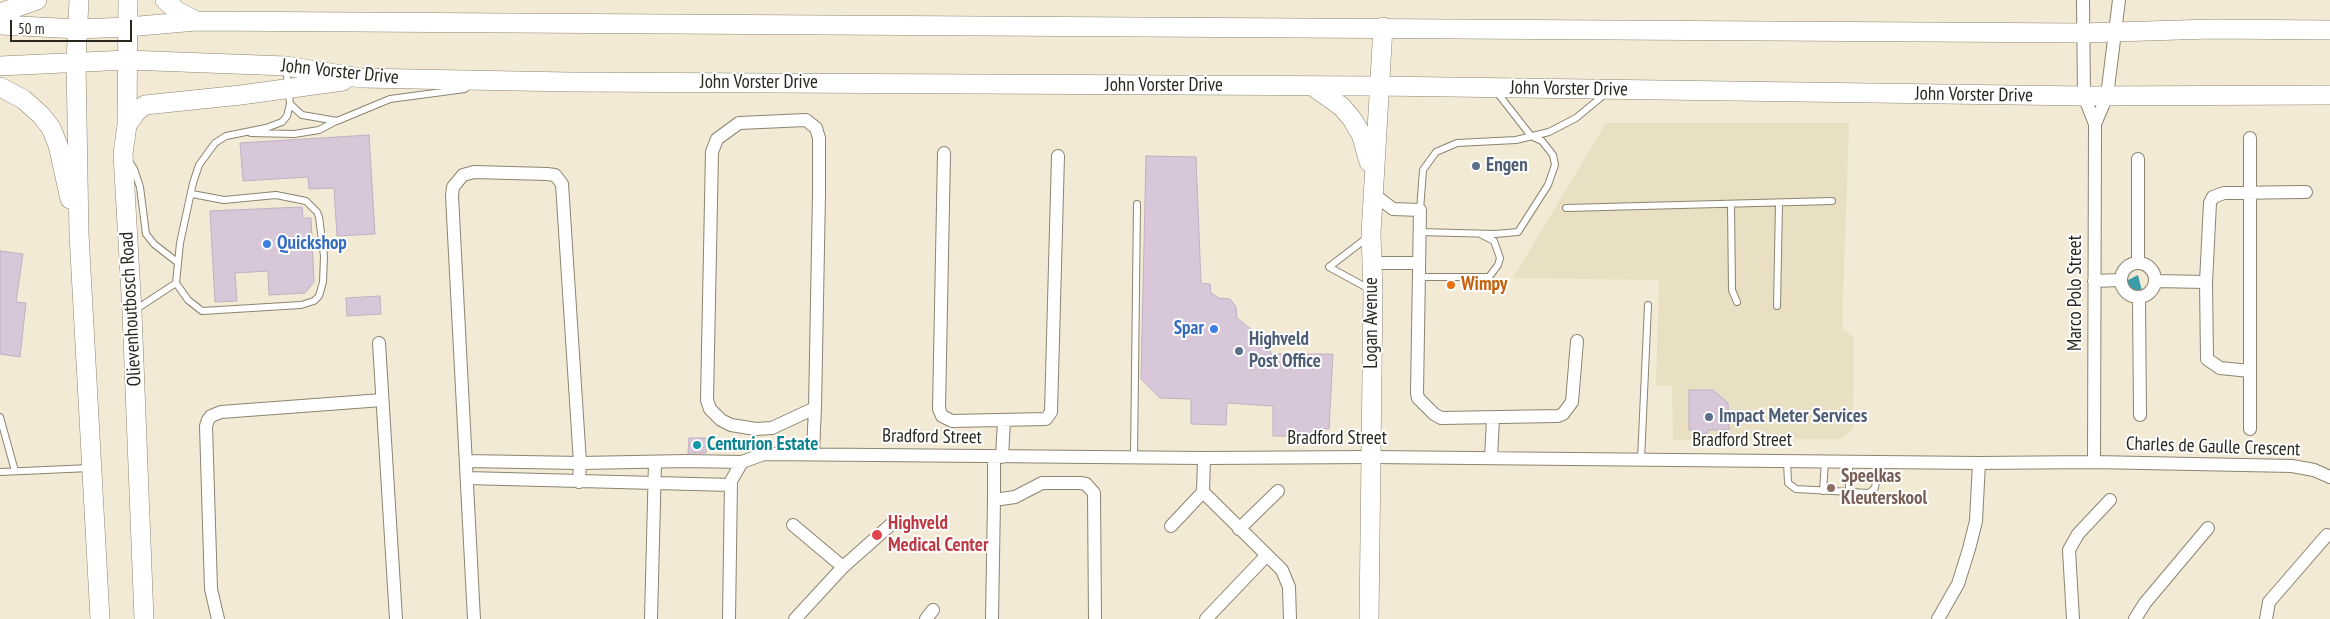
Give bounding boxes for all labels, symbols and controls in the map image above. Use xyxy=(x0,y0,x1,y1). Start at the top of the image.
scale bar xyxy=(12,10,135,42)
text: 50 m xyxy=(18,19,44,38)
street label: John Vorster Drive xyxy=(280,55,400,89)
street label: John Vorster Drive xyxy=(700,72,818,94)
street label: John Vorster Drive xyxy=(1105,75,1223,97)
street label: John Vorster Drive xyxy=(1510,77,1628,101)
street label: John Vorster Drive xyxy=(1915,83,2033,107)
place label: Engen xyxy=(1486,155,1528,177)
marker: Engen xyxy=(1470,160,1482,172)
street label: Olievenhoutbosch Road xyxy=(116,231,146,387)
place label: Quickshop xyxy=(277,233,347,255)
street label: Marco Polo Street xyxy=(2065,235,2087,351)
marker: Quickshop xyxy=(261,238,273,250)
place label: Wimpy xyxy=(1461,274,1507,296)
street label: Logan Avenue xyxy=(1361,277,1383,369)
marker: Wimpy xyxy=(1445,279,1457,291)
place label: Spar xyxy=(1174,318,1204,340)
marker: Spar xyxy=(1208,323,1220,335)
place label: Highveld Post Office xyxy=(1249,329,1321,373)
marker: Highveld Post Office xyxy=(1233,345,1245,357)
place label: Impact Meter Services xyxy=(1719,406,1867,428)
marker: Impact Meter Services xyxy=(1703,411,1715,423)
street label: Bradford Street xyxy=(882,425,982,449)
street label: Bradford Street xyxy=(1287,428,1387,450)
street label: Bradford Street xyxy=(1692,430,1792,452)
street label: Charles de Gaulle Crescent xyxy=(2125,433,2301,461)
place label: Centurion Estate xyxy=(707,434,818,456)
marker: Centurion Estate xyxy=(691,439,703,451)
place label: Speelkas Kleuterskool xyxy=(1841,466,1927,510)
marker: Speelkas Kleuterskool xyxy=(1825,482,1837,494)
place label: Highveld Medical Center xyxy=(888,513,989,557)
marker: Highveld Medical Center xyxy=(870,528,884,542)

